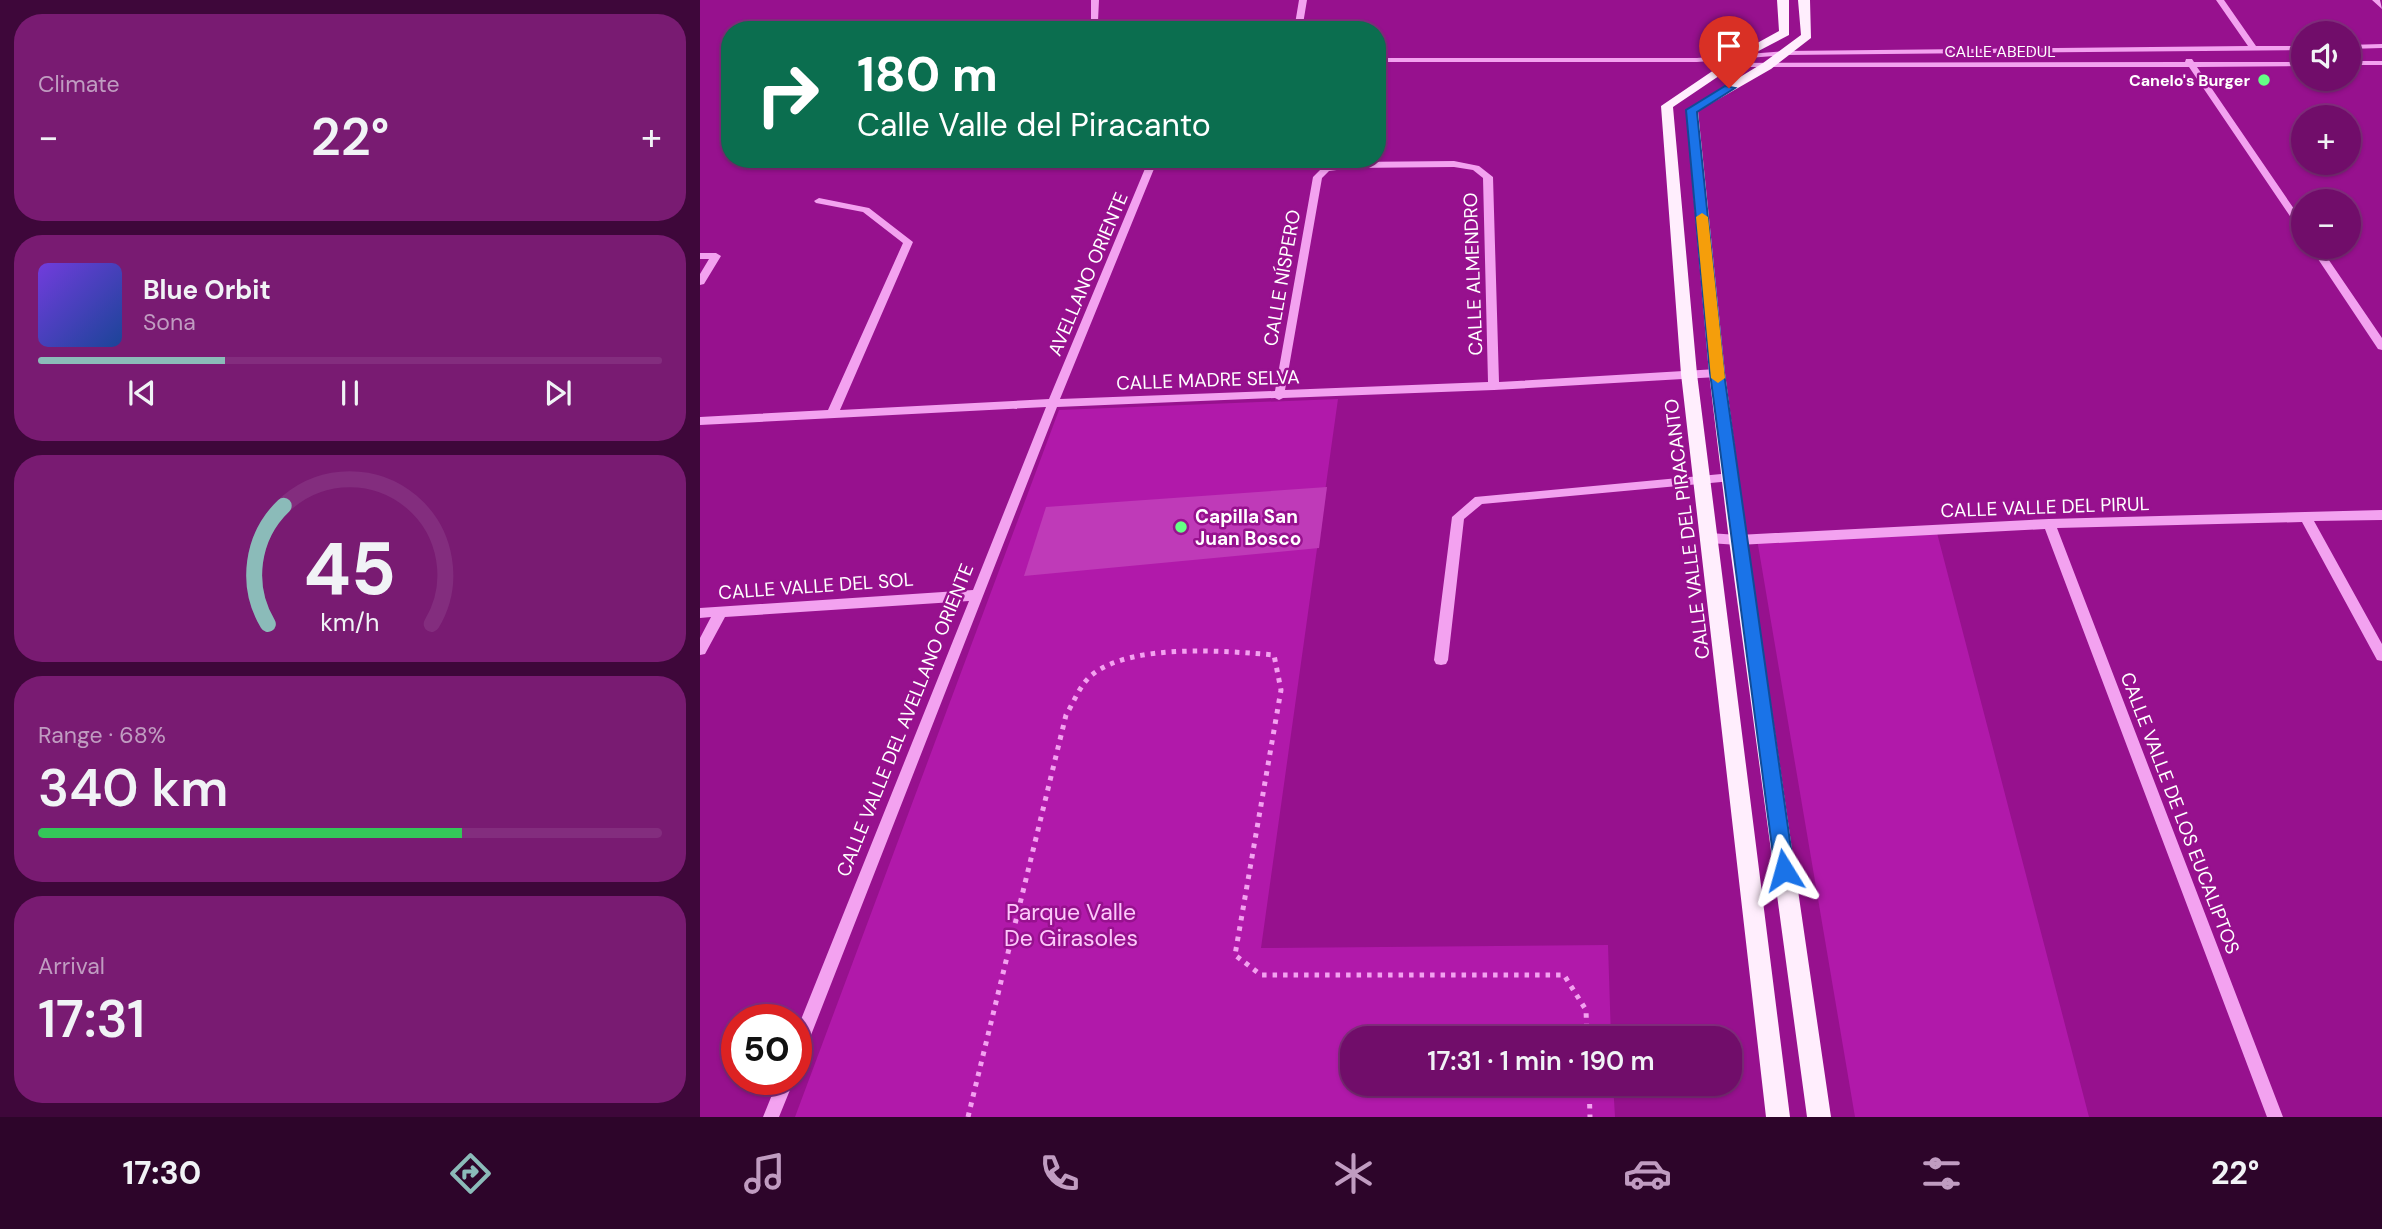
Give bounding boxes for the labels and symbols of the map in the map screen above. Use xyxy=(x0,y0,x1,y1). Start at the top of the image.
pin xyxy=(1699,16,1759,88)
street label: CALLE ABEDUL xyxy=(1944,41,2056,62)
place label: Canelo's Burger xyxy=(2129,70,2250,91)
marker: Canelo's Burger xyxy=(2256,72,2272,88)
street label: AVELLANO ORIENTE xyxy=(1042,188,1134,360)
street label: CALLE ALMENDRO xyxy=(1458,192,1488,356)
street label: CALLE NÍSPERO xyxy=(1258,208,1306,348)
street label: CALLE MADRE SELVA xyxy=(1116,364,1300,396)
street label: CALLE VALLE DEL PIRACANTO xyxy=(1659,397,1715,661)
street label: CALLE VALLE DEL PIRUL xyxy=(1940,491,2150,523)
place label: Capilla San Juan Bosco xyxy=(1195,504,1301,551)
marker: Capilla San Juan Bosco xyxy=(1173,519,1189,535)
street label: CALLE VALLE DEL AVELLANO ORIENTE xyxy=(831,560,979,880)
street label: CALLE VALLE DEL SOL xyxy=(718,567,914,605)
street label: CALLE VALLE DE LOS EUCALIPTOS xyxy=(2115,669,2245,957)
position arrow xyxy=(1747,833,1821,907)
park label: Parque Valle De Girasoles xyxy=(1004,897,1138,953)
speed limit sign: 50 xyxy=(721,1004,812,1095)

